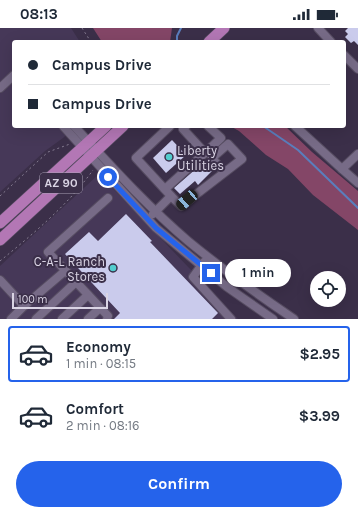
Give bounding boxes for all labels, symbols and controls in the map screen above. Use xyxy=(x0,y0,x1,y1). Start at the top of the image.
text: 08:13 xyxy=(20,5,58,23)
text: Campus Drive xyxy=(52,56,152,74)
text: Campus Drive xyxy=(52,95,152,113)
place label: Liberty Utilities xyxy=(177,143,224,173)
marker: Liberty Utilities xyxy=(164,152,174,162)
route start xyxy=(99,168,117,186)
road number: AZ 90 xyxy=(40,173,82,193)
car xyxy=(174,188,200,212)
place label: C-A-L Ranch Stores xyxy=(34,254,105,284)
callout: 1 min xyxy=(225,259,291,287)
marker: C-A-L Ranch Stores xyxy=(108,263,118,273)
route end xyxy=(202,264,220,282)
text: 1 min xyxy=(242,265,274,280)
map controls xyxy=(310,271,346,307)
button: locate xyxy=(310,271,346,307)
scale bar xyxy=(12,291,108,310)
text: 100 m xyxy=(18,293,48,306)
icon: car xyxy=(18,336,54,372)
text: Economy xyxy=(66,338,131,356)
text: $2.95 xyxy=(299,345,340,363)
text: 1 min · 08:15 xyxy=(66,356,136,371)
icon: car xyxy=(18,398,54,434)
text: Comfort xyxy=(66,400,124,418)
text: $3.99 xyxy=(299,407,340,425)
text: 2 min · 08:16 xyxy=(66,418,139,433)
button: Confirm xyxy=(16,461,342,507)

